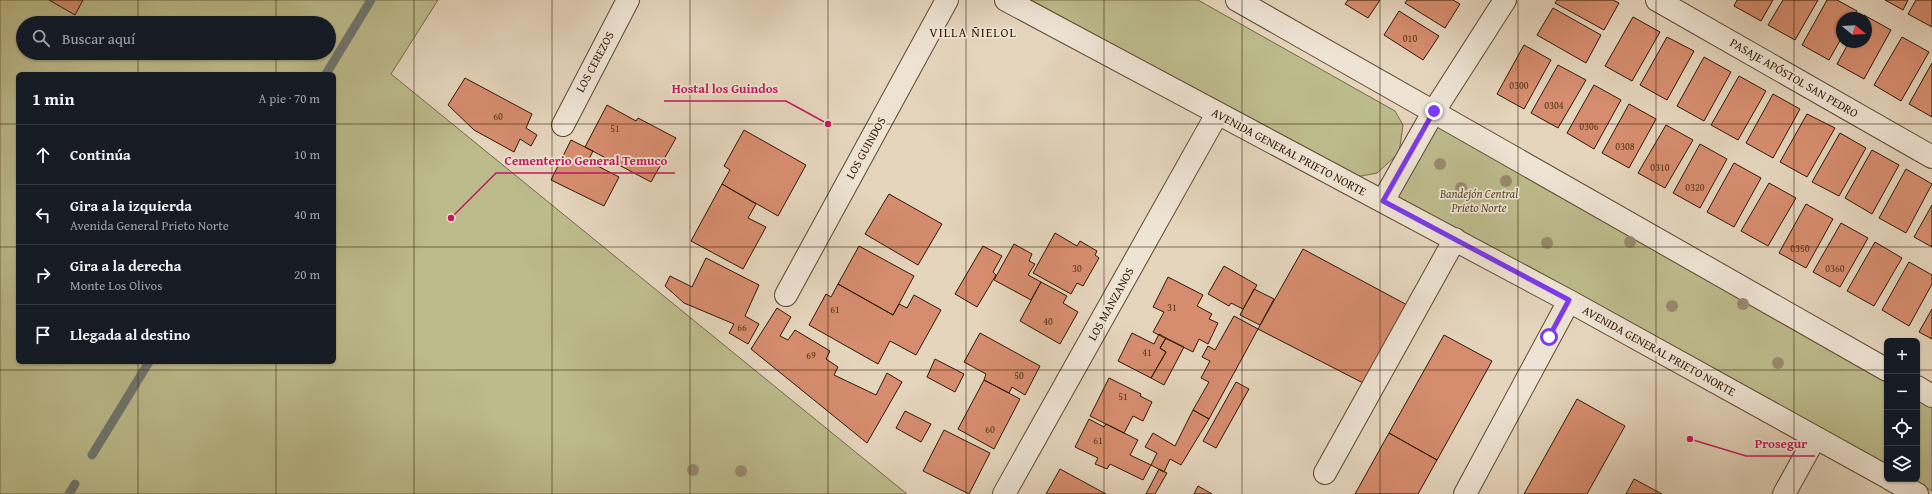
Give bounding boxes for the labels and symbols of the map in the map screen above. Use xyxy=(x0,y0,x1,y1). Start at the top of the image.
north arrow xyxy=(1836,12,1872,48)
district label: VILLA ÑIELOL xyxy=(929,23,1017,42)
street label: LOS CEREZOS xyxy=(571,28,618,95)
house number: 010 xyxy=(1403,31,1417,46)
street label: PASAJE APÓSTOL SAN PEDRO xyxy=(1727,34,1862,121)
callout: Hostal los Guindos xyxy=(664,76,786,101)
house number: 0300 xyxy=(1509,78,1529,93)
text: Hostal los Guindos xyxy=(672,79,779,98)
house number: 0304 xyxy=(1544,98,1564,113)
route end xyxy=(1425,102,1443,120)
street label: AVENIDA GENERAL PRIETO NORTE xyxy=(1209,103,1370,200)
house number: 60 xyxy=(493,109,503,124)
street label: LOS GUINDOS xyxy=(842,114,890,182)
house number: 0306 xyxy=(1579,119,1599,134)
house number: 51 xyxy=(610,121,620,136)
house number: 0308 xyxy=(1615,139,1635,154)
callout: Cementerio General Temuco xyxy=(496,148,675,173)
text: Cementerio General Temuco xyxy=(505,151,668,170)
house number: 0310 xyxy=(1650,160,1670,175)
house number: 0320 xyxy=(1685,180,1705,195)
park label: Bandejón Central Prieto Norte xyxy=(1439,185,1518,216)
house number: 0350 xyxy=(1790,241,1810,256)
house number: 30 xyxy=(1072,261,1082,276)
house number: 0360 xyxy=(1825,261,1845,276)
street label: LOS MANZANOS xyxy=(1083,264,1138,343)
house number: 31 xyxy=(1167,300,1177,315)
street label: AVENIDA GENERAL PRIETO NORTE xyxy=(1580,301,1739,400)
house number: 61 xyxy=(830,302,840,317)
house number: 40 xyxy=(1043,314,1053,329)
house number: 66 xyxy=(737,320,747,335)
route start xyxy=(1540,328,1558,346)
house number: 41 xyxy=(1142,345,1152,360)
house number: 69 xyxy=(806,348,816,363)
house number: 50 xyxy=(1014,368,1024,383)
house number: 51 xyxy=(1118,389,1128,404)
house number: 60 xyxy=(985,422,995,437)
callout: Prosegur xyxy=(1746,431,1815,456)
house number: 61 xyxy=(1093,433,1103,448)
text: Prosegur xyxy=(1755,434,1807,453)

